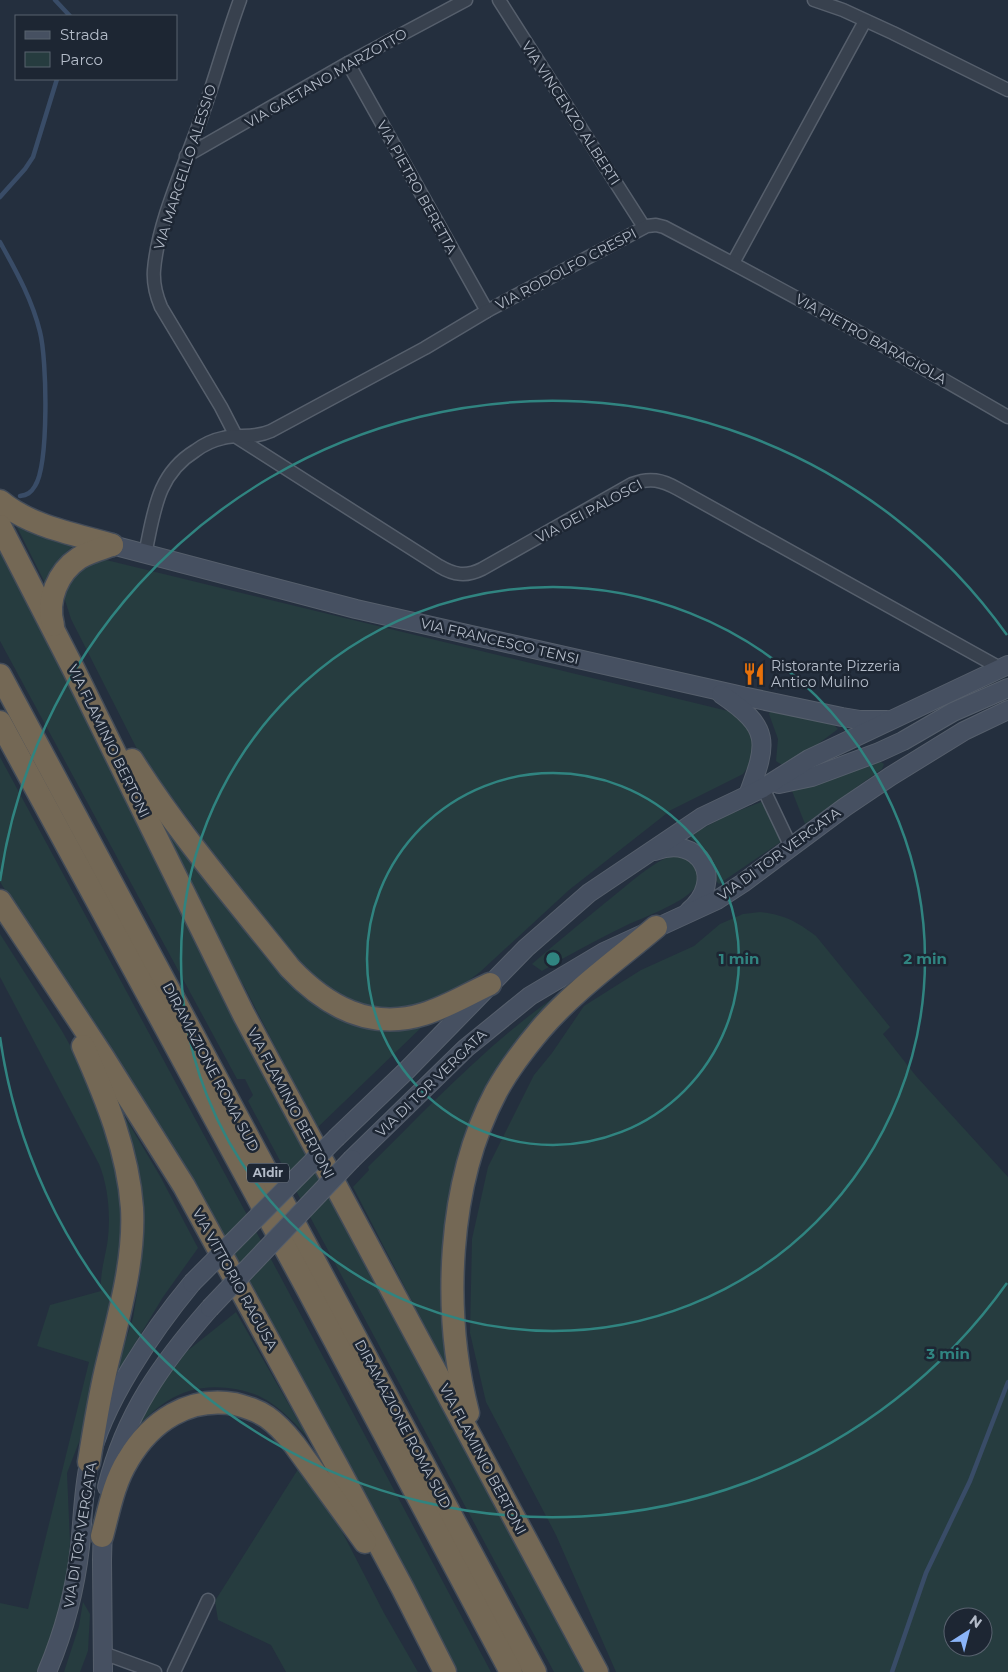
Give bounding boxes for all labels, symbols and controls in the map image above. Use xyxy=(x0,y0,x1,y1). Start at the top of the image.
legend xyxy=(15,15,178,80)
street label: VIA GAETANO MARZOTTO xyxy=(242,24,410,132)
text: Strada xyxy=(60,25,109,44)
street label: VIA VINCENZO ALBERTI xyxy=(518,38,624,188)
text: Parco xyxy=(60,50,103,69)
street label: VIA MARCELLO ALESSIO xyxy=(150,82,220,252)
street label: VIA PIETRO BERETTA xyxy=(373,117,462,258)
street label: VIA RODOLFO CRESPI xyxy=(492,224,640,314)
street label: VIA PIETRO BARAGIOLA xyxy=(792,290,951,389)
street label: VIA DEI PALOSCI xyxy=(533,475,645,547)
street label: VIA FRANCESCO TENSI xyxy=(419,614,581,668)
place label: Ristorante Pizzeria Antico Mulino xyxy=(771,657,900,691)
street label: VIA FLAMINIO BERTONI xyxy=(64,661,154,821)
restaurant icon: Ristorante Pizzeria Antico Mulino xyxy=(741,661,767,687)
street label: VIA DI TOR VERGATA xyxy=(714,803,845,905)
text: 1 min xyxy=(719,949,759,968)
text: 2 min xyxy=(903,949,947,968)
centre of rings xyxy=(544,950,562,968)
street label: DIRAMAZIONE ROMA SUD xyxy=(159,979,263,1155)
street label: VIA FLAMINIO BERTONI xyxy=(244,1024,338,1182)
street label: VIA DI TOR VERGATA xyxy=(372,1025,491,1141)
road number: A1dir xyxy=(247,1164,289,1182)
street label: VIA VITTORIO RAGUSA xyxy=(188,1205,282,1354)
street label: DIRAMAZIONE ROMA SUD xyxy=(351,1336,455,1512)
text: 3 min xyxy=(925,1344,970,1363)
street label: VIA FLAMINIO BERTONI xyxy=(436,1380,530,1538)
street label: VIA DI TOR VERGATA xyxy=(60,1460,101,1609)
north arrow xyxy=(943,1607,993,1657)
text: N xyxy=(966,1611,986,1632)

